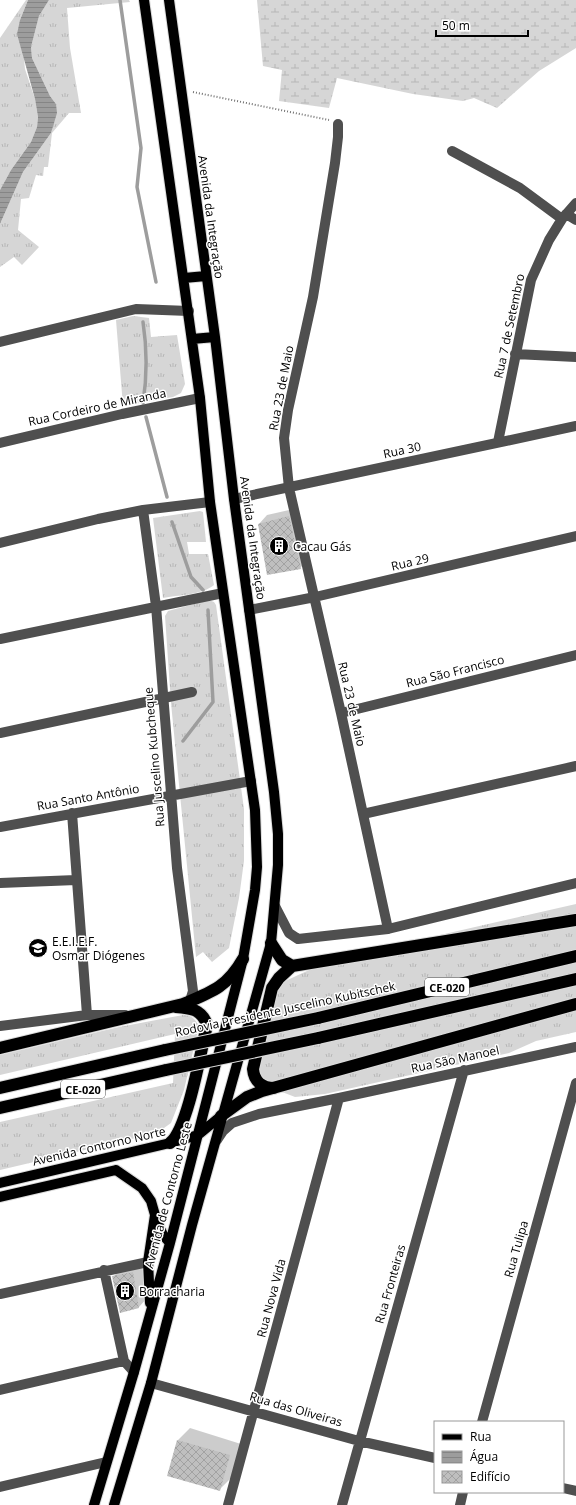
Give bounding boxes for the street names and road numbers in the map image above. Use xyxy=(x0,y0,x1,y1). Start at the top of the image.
street label: Avenida da Integração xyxy=(194,154,228,280)
street label: Rua 7 de Setembro xyxy=(490,272,528,380)
street label: Rua 23 de Maio xyxy=(264,344,298,432)
street label: Rua Cordeiro de Miranda xyxy=(26,384,168,430)
street label: Rua 30 xyxy=(382,438,423,462)
street label: Avenida da Integração xyxy=(236,475,270,601)
street label: Rua 29 xyxy=(389,549,431,575)
street label: Rua São Francisco xyxy=(404,651,506,691)
street label: Rua 23 de Maio xyxy=(334,660,370,748)
street label: Rua Juscelino Kubcheque xyxy=(139,686,169,828)
street label: Rua Santo Antônio xyxy=(35,780,141,814)
street label: Rodovia Presidente Juscelino Kubitschek xyxy=(173,977,397,1041)
road number: CE-020 xyxy=(425,978,469,996)
street label: Rua São Manoel xyxy=(409,1041,501,1077)
road number: CE-020 xyxy=(61,1080,105,1098)
street label: Avenida de Contorno Leste xyxy=(140,1120,196,1270)
street label: Avenida Contorno Norte xyxy=(31,1122,168,1170)
street label: Rua Tulipa xyxy=(500,1218,532,1280)
street label: Rua Fronteiras xyxy=(371,1242,409,1326)
street label: Rua Nova Vida xyxy=(252,1257,290,1339)
street label: Rua das Oliveiras xyxy=(248,1388,345,1430)

